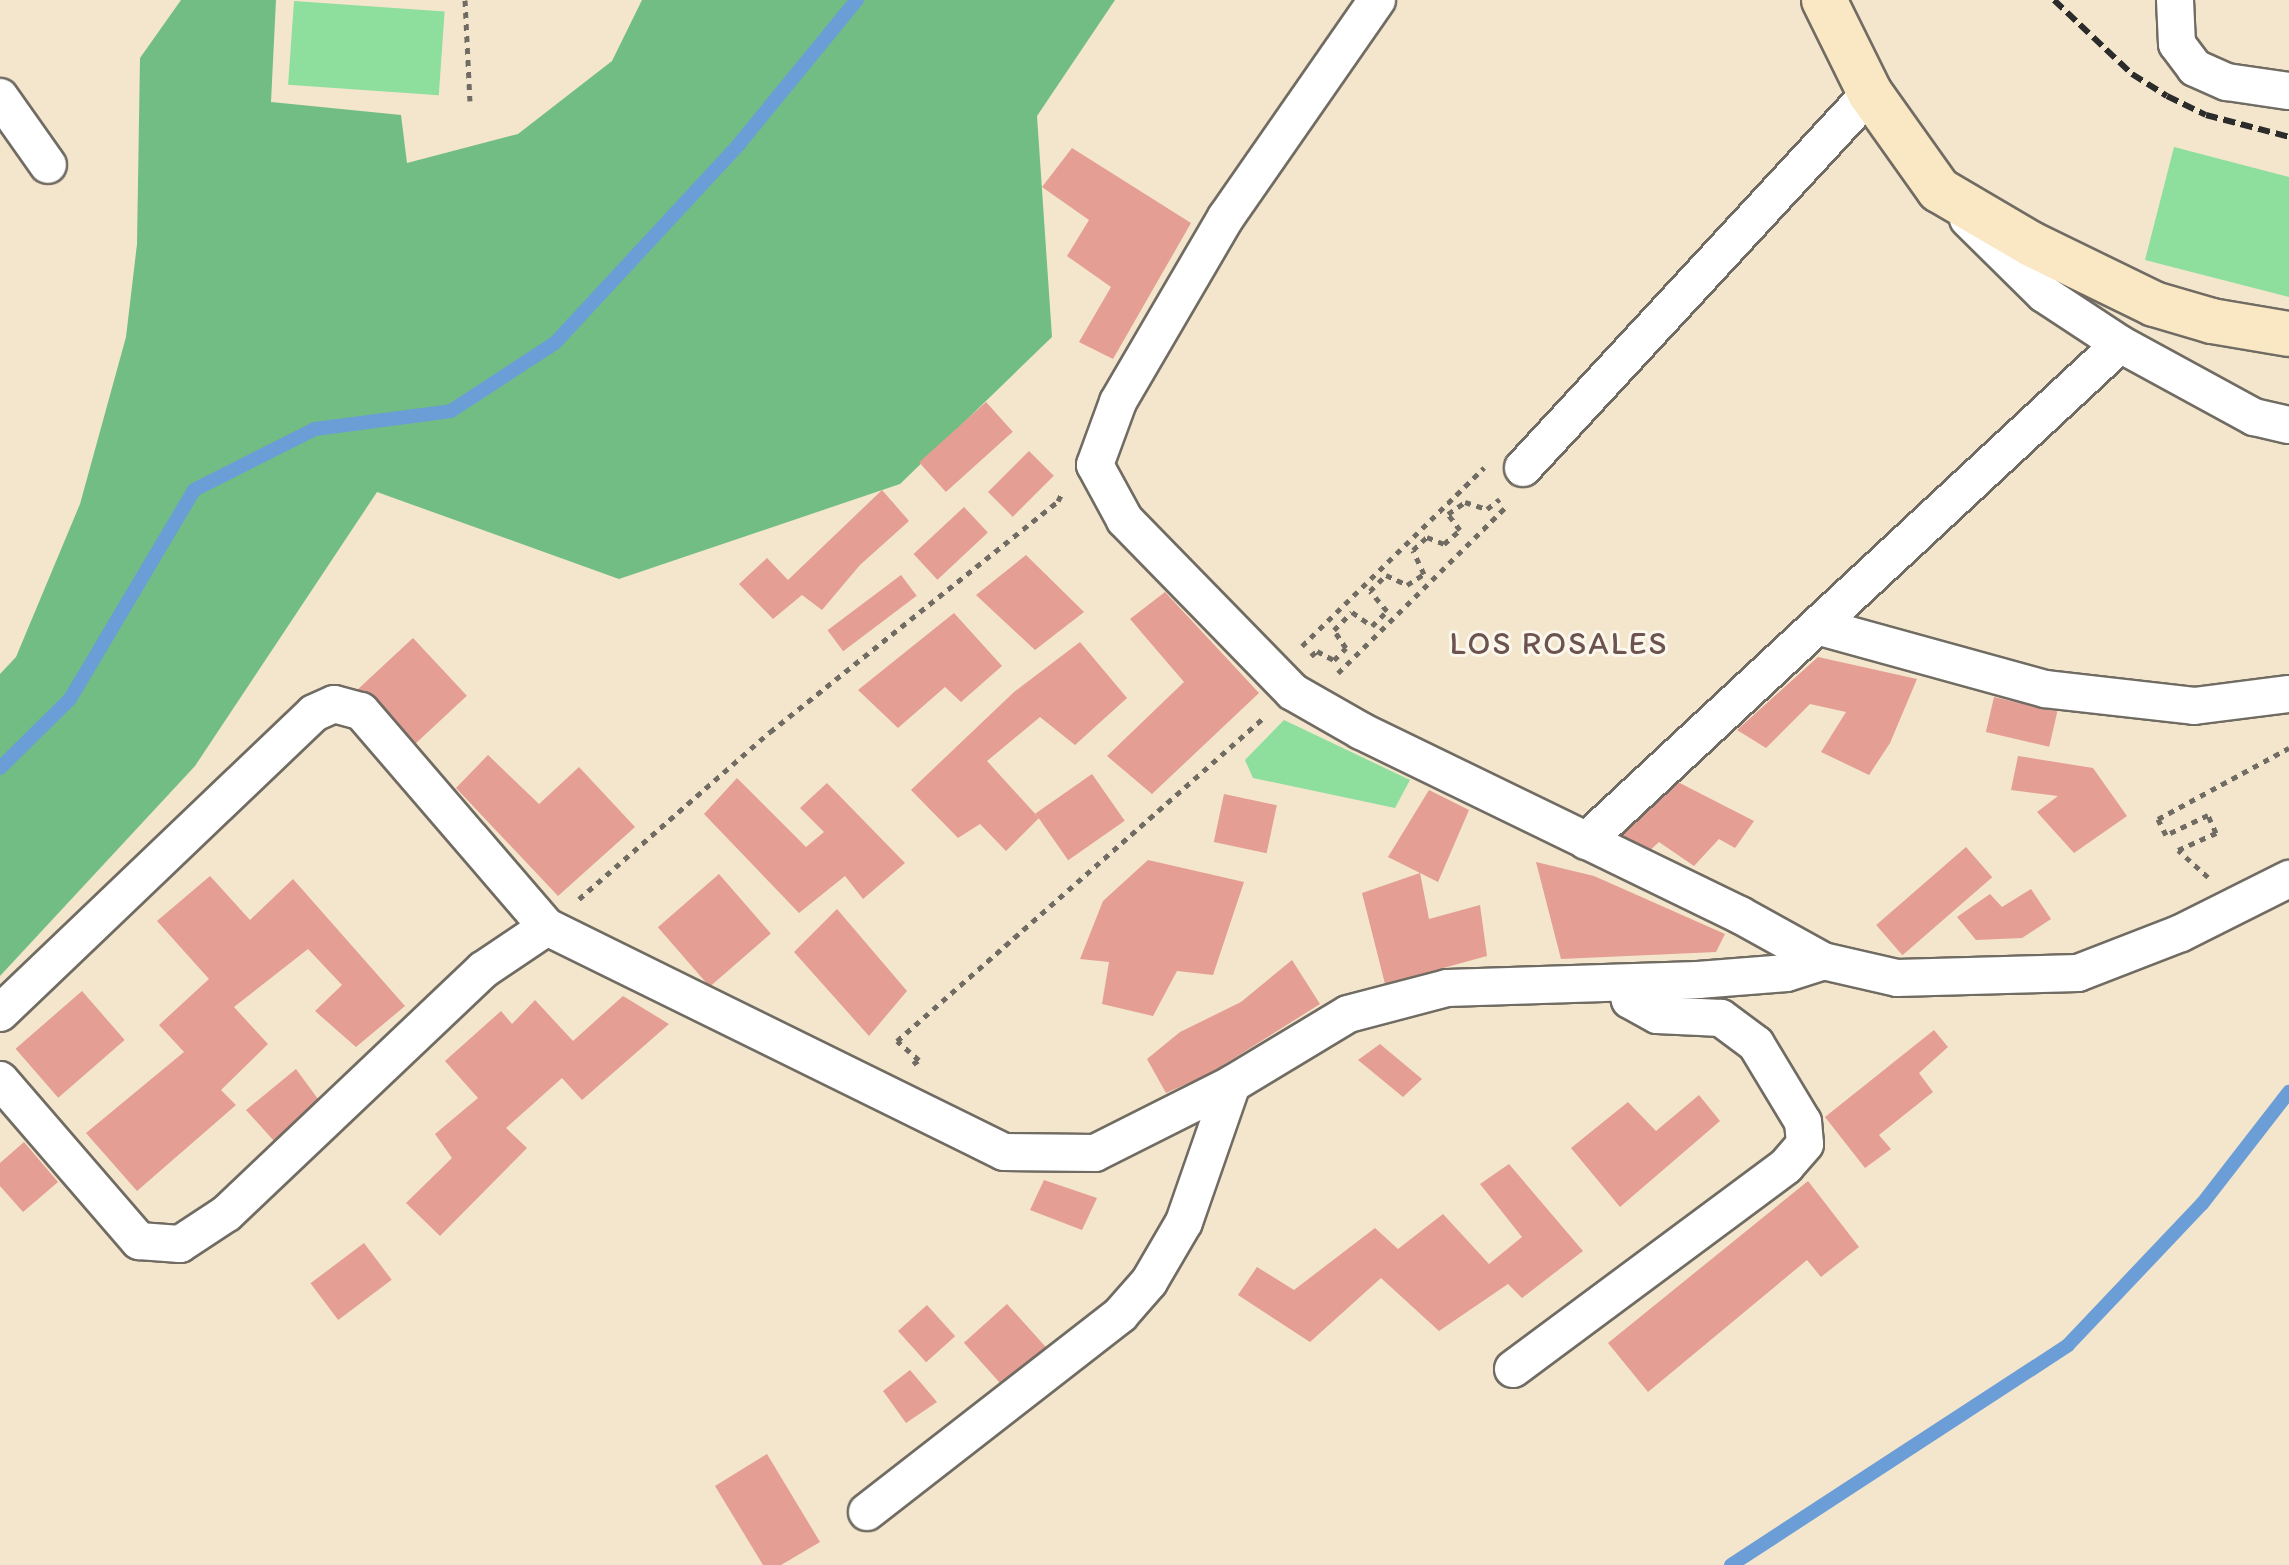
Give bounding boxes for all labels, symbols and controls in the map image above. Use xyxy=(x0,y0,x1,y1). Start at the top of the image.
district label: LOS ROSALES xyxy=(1450,624,1668,662)

